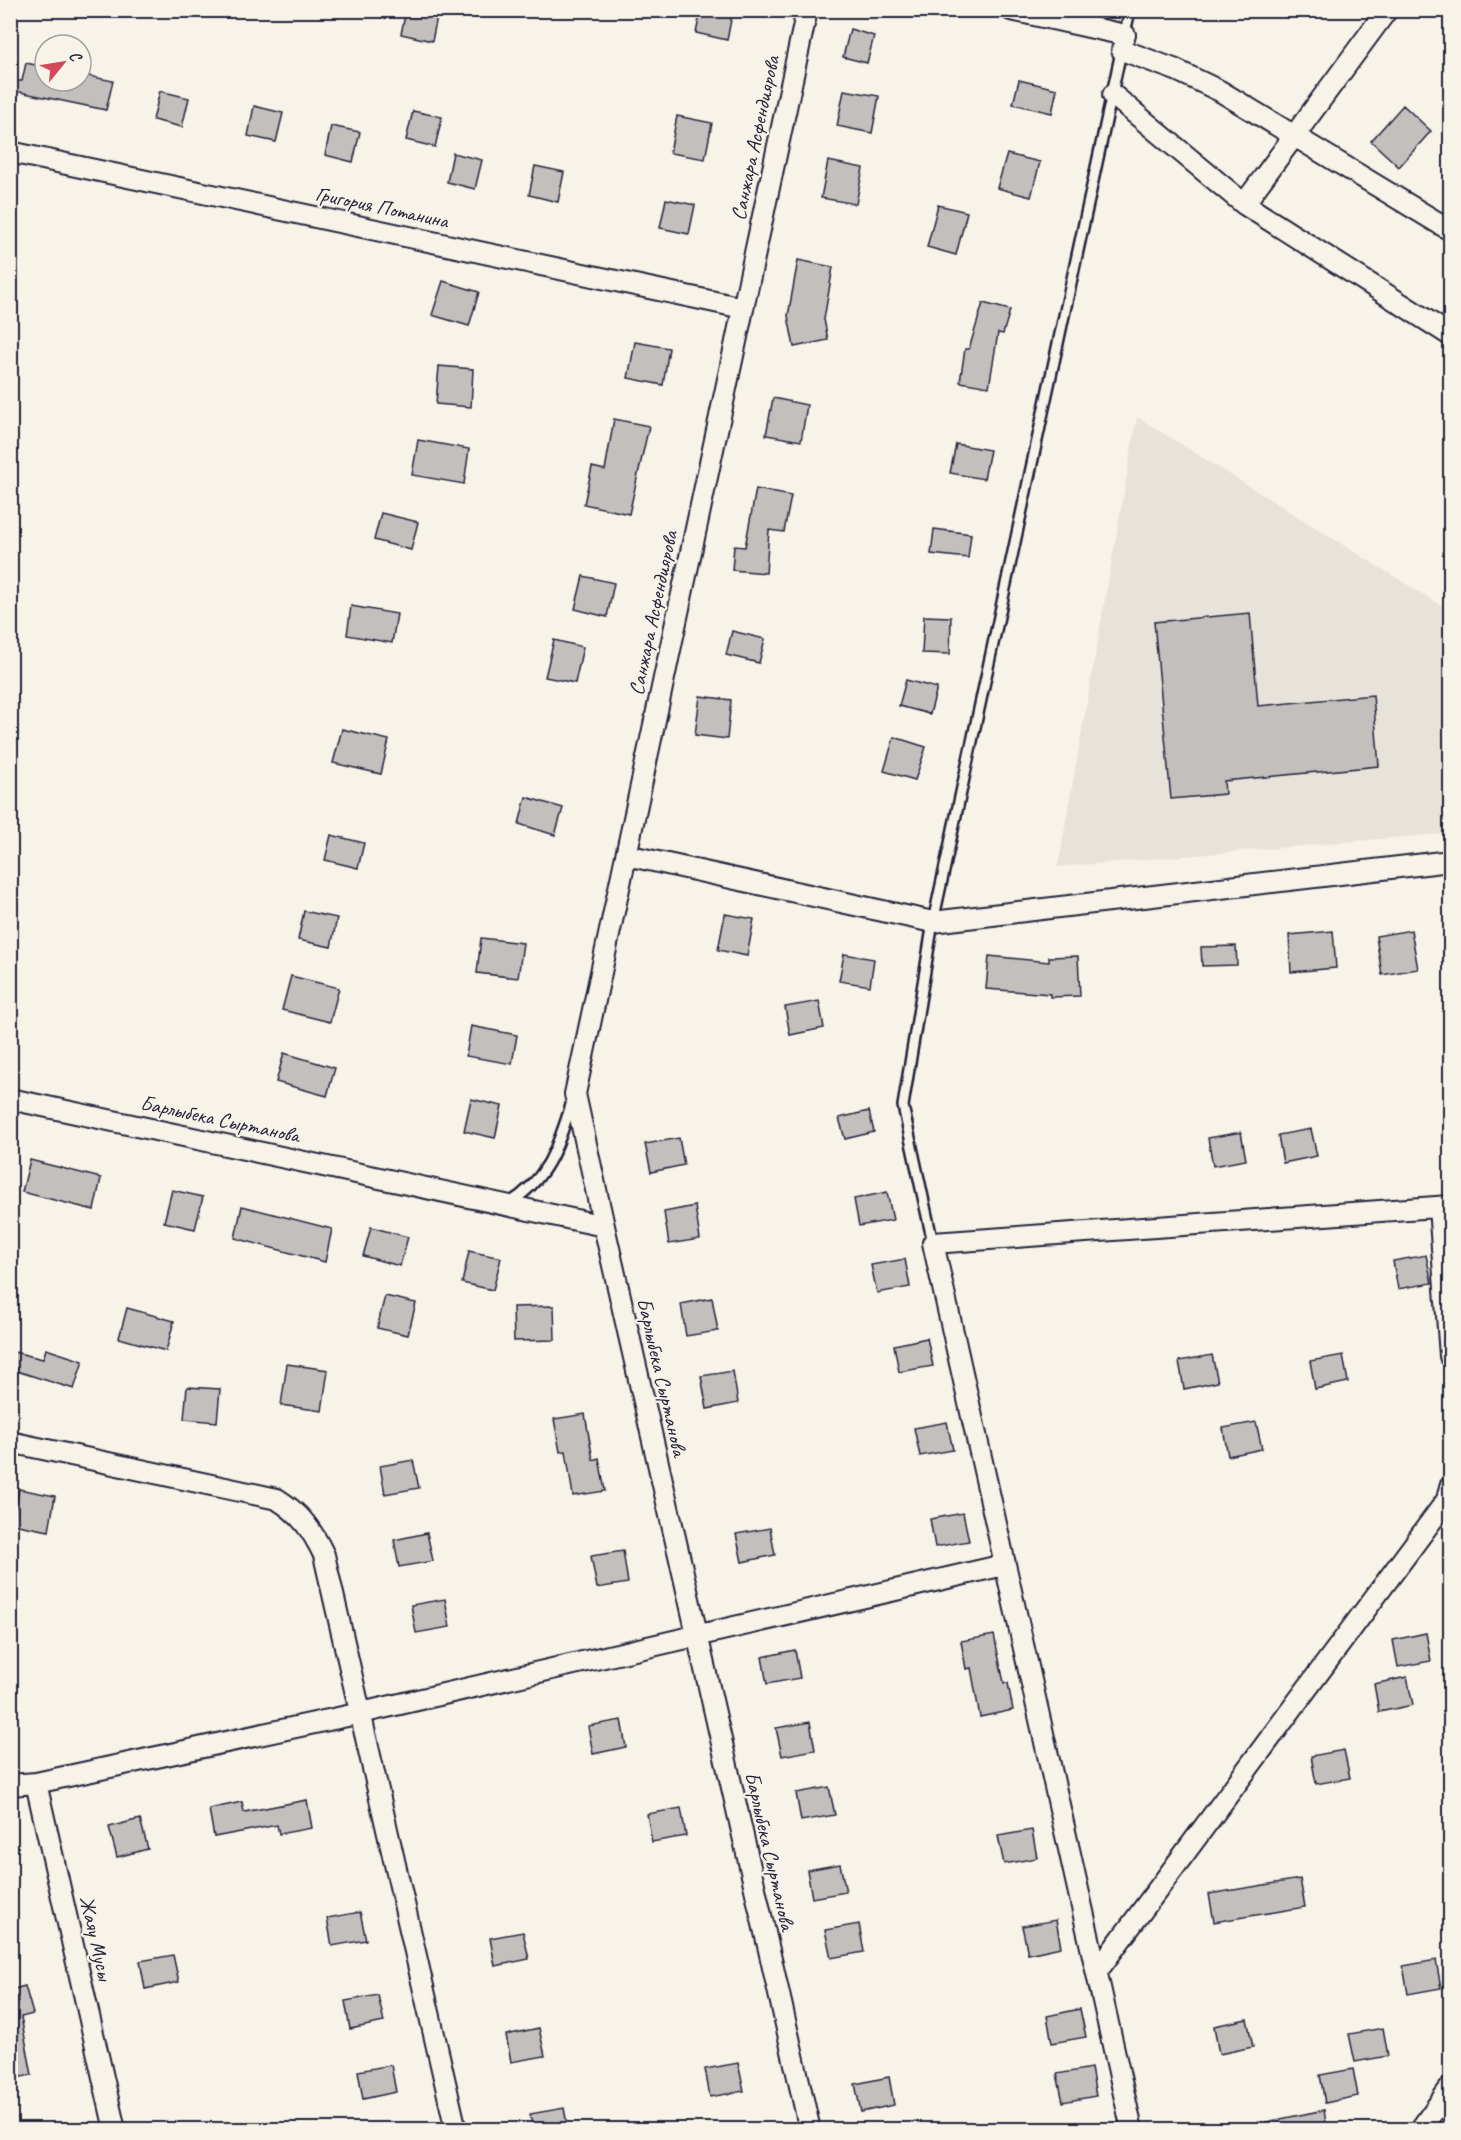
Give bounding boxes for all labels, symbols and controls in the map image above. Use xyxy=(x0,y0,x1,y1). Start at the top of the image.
north arrow xyxy=(33,33,93,93)
text: С xyxy=(64,48,87,66)
street label: Санжара Асфендиярова xyxy=(725,52,785,222)
street label: Григория Потанина xyxy=(313,180,452,234)
street label: Санжара Асфендиярова xyxy=(623,527,683,697)
street label: Барлыбека Сыртанова xyxy=(138,1089,304,1149)
street label: Барлыбека Сыртанова xyxy=(631,1295,693,1461)
street label: Барлыбека Сыртанова xyxy=(739,1769,801,1935)
street label: Жаяу Мусы xyxy=(74,1893,119,1985)

